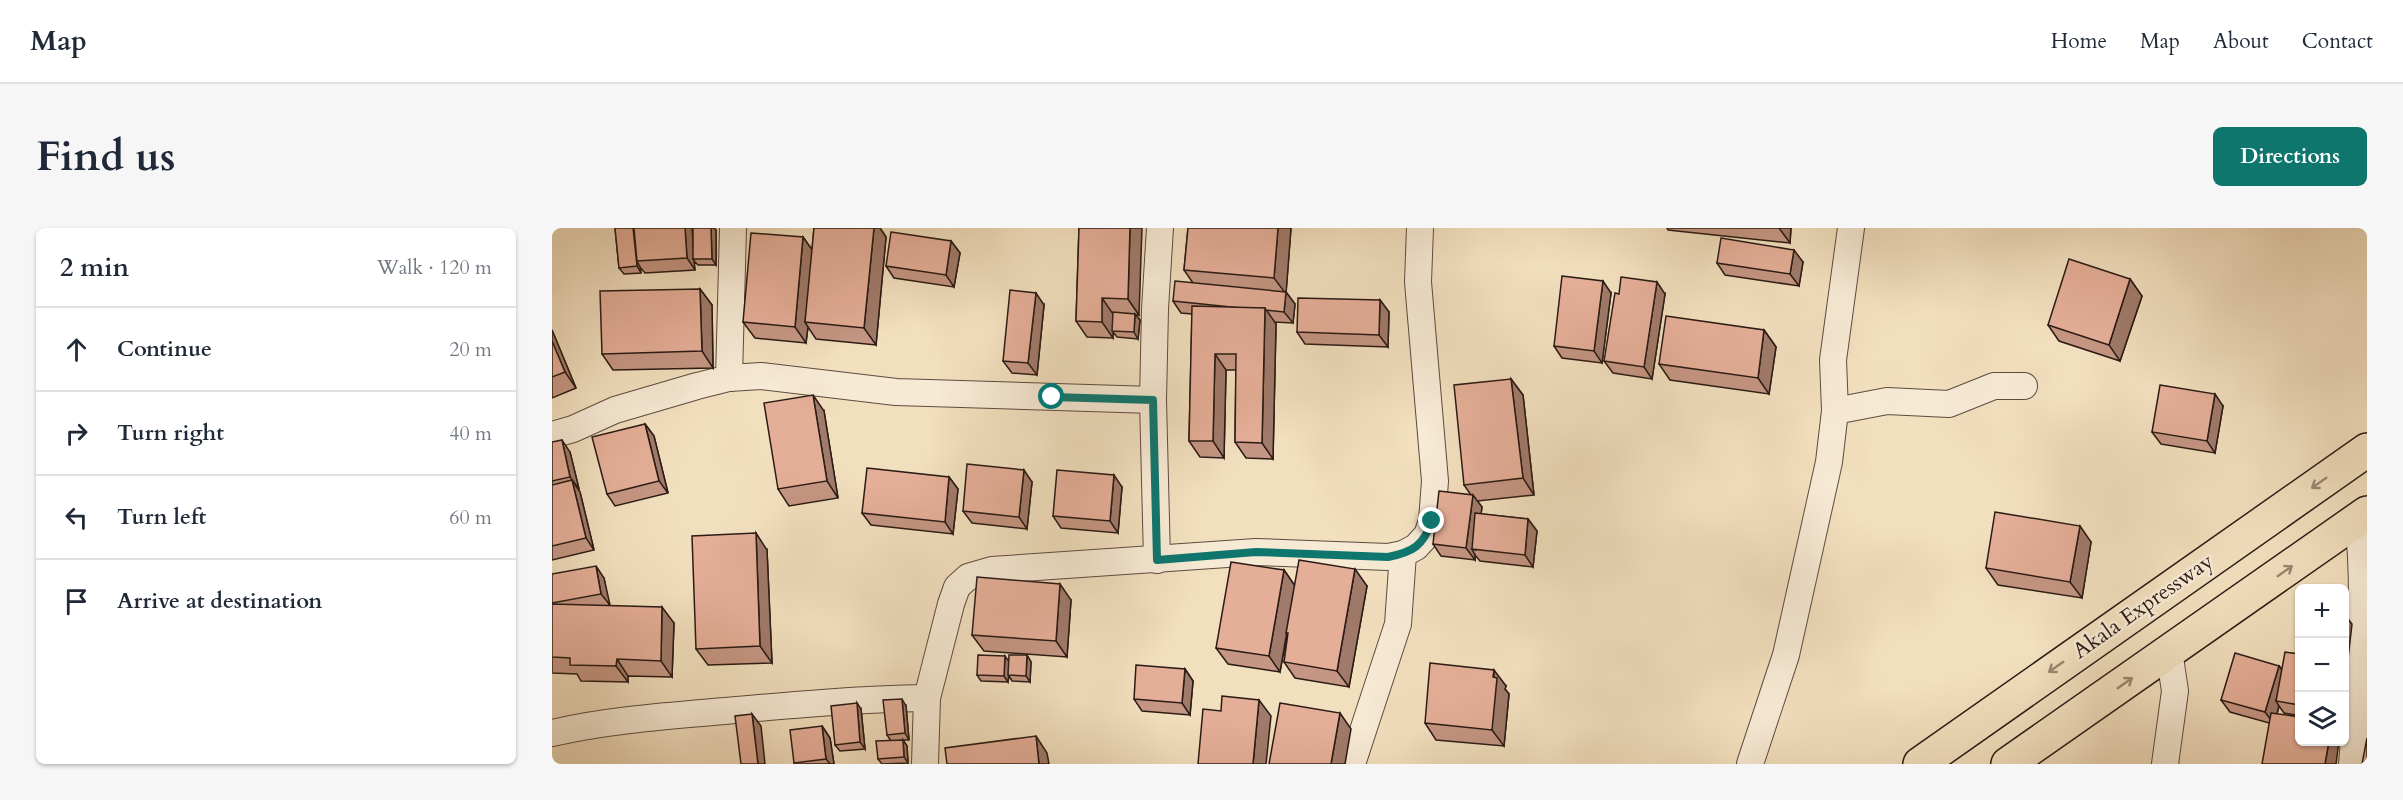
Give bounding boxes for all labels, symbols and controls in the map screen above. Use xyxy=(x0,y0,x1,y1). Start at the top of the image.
text: Map xyxy=(30,22,87,60)
text: Home xyxy=(2051,27,2107,56)
text: Map xyxy=(2140,27,2180,56)
text: About xyxy=(2213,27,2269,56)
text: Contact xyxy=(2302,27,2373,56)
button: Directions xyxy=(2213,127,2367,186)
text: Find us xyxy=(36,128,176,185)
text: 2 min xyxy=(60,250,129,285)
text: Walk · 120 m xyxy=(377,254,492,281)
icon: ahead xyxy=(60,333,93,366)
text: Continue xyxy=(117,334,212,364)
text: 20 m xyxy=(449,336,492,363)
route start xyxy=(1038,383,1064,409)
icon: right xyxy=(60,417,93,450)
text: Turn right xyxy=(117,418,224,448)
text: 40 m xyxy=(449,420,492,447)
one-way arrow xyxy=(2311,477,2328,489)
icon: left xyxy=(60,501,93,534)
text: Turn left xyxy=(117,502,206,532)
text: 60 m xyxy=(449,504,492,531)
route end xyxy=(1418,507,1444,533)
street label: Akala Expressway xyxy=(2067,546,2220,666)
one-way arrow xyxy=(2276,565,2292,577)
map controls xyxy=(2295,584,2349,746)
button: + xyxy=(2295,584,2349,638)
icon: arrive xyxy=(60,585,93,618)
text: Arrive at destination xyxy=(117,586,322,616)
button: − xyxy=(2295,638,2349,692)
one-way arrow xyxy=(2048,661,2065,673)
one-way arrow xyxy=(2116,676,2132,689)
button: layers xyxy=(2295,692,2349,746)

